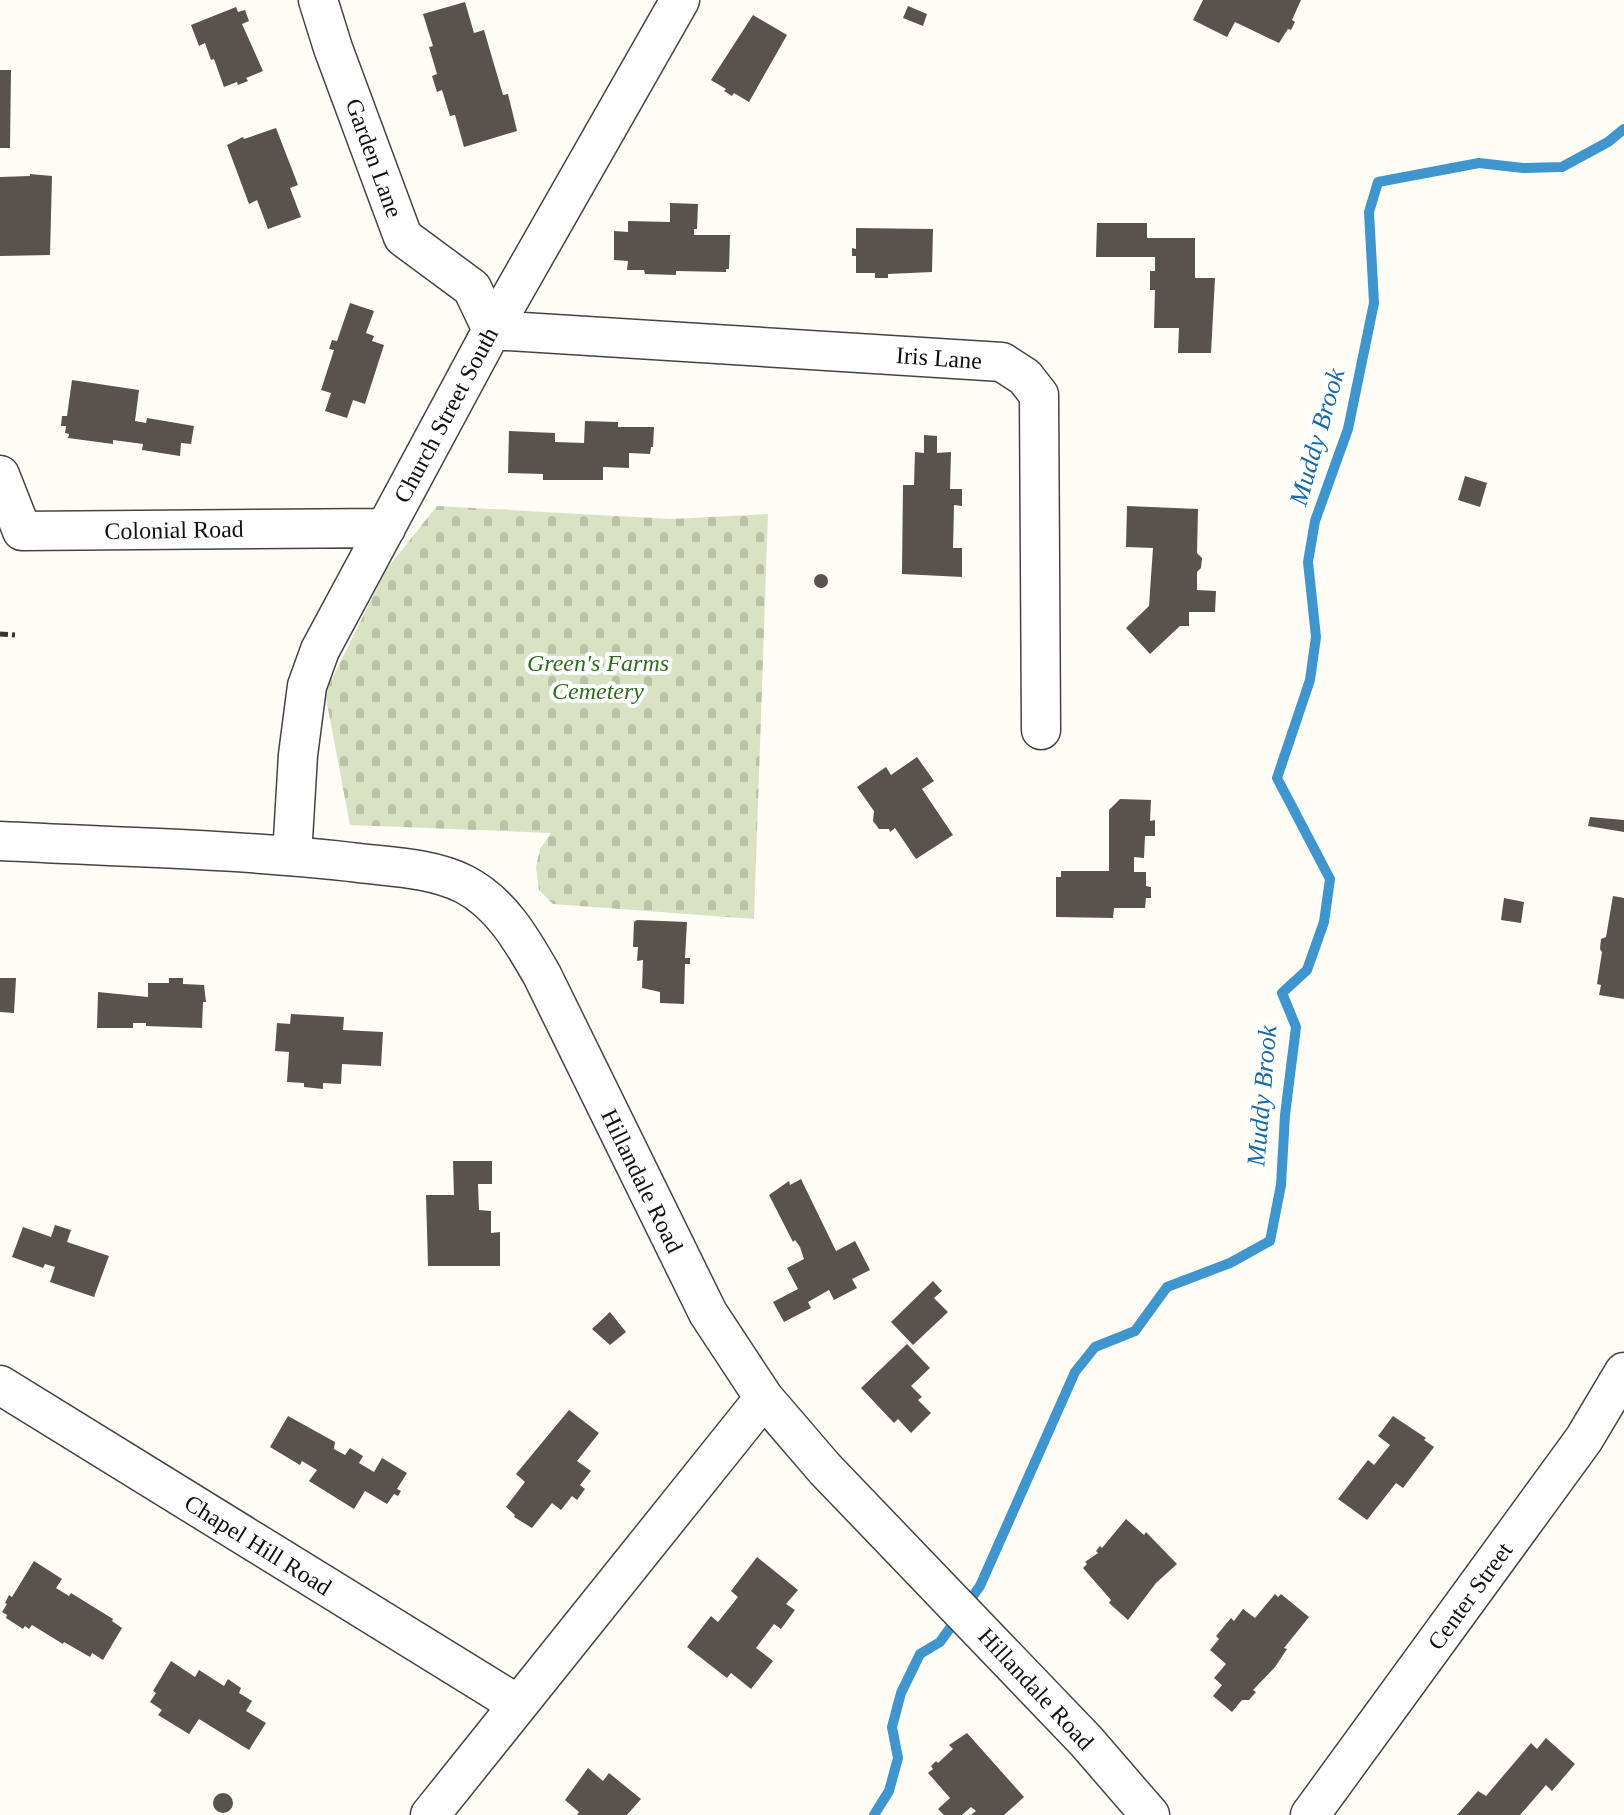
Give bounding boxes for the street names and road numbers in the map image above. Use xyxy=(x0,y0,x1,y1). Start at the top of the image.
street label: Garden Lane xyxy=(340,95,408,221)
street label: Church Street South xyxy=(389,323,503,507)
street label: Iris Lane xyxy=(895,342,983,374)
street label: Colonial Road xyxy=(104,516,244,544)
street label: Hillandale Road xyxy=(596,1105,688,1257)
street label: Chapel Hill Road xyxy=(180,1489,336,1601)
street label: Center Street xyxy=(1422,1537,1518,1655)
street label: Hillandale Road xyxy=(973,1623,1099,1755)

